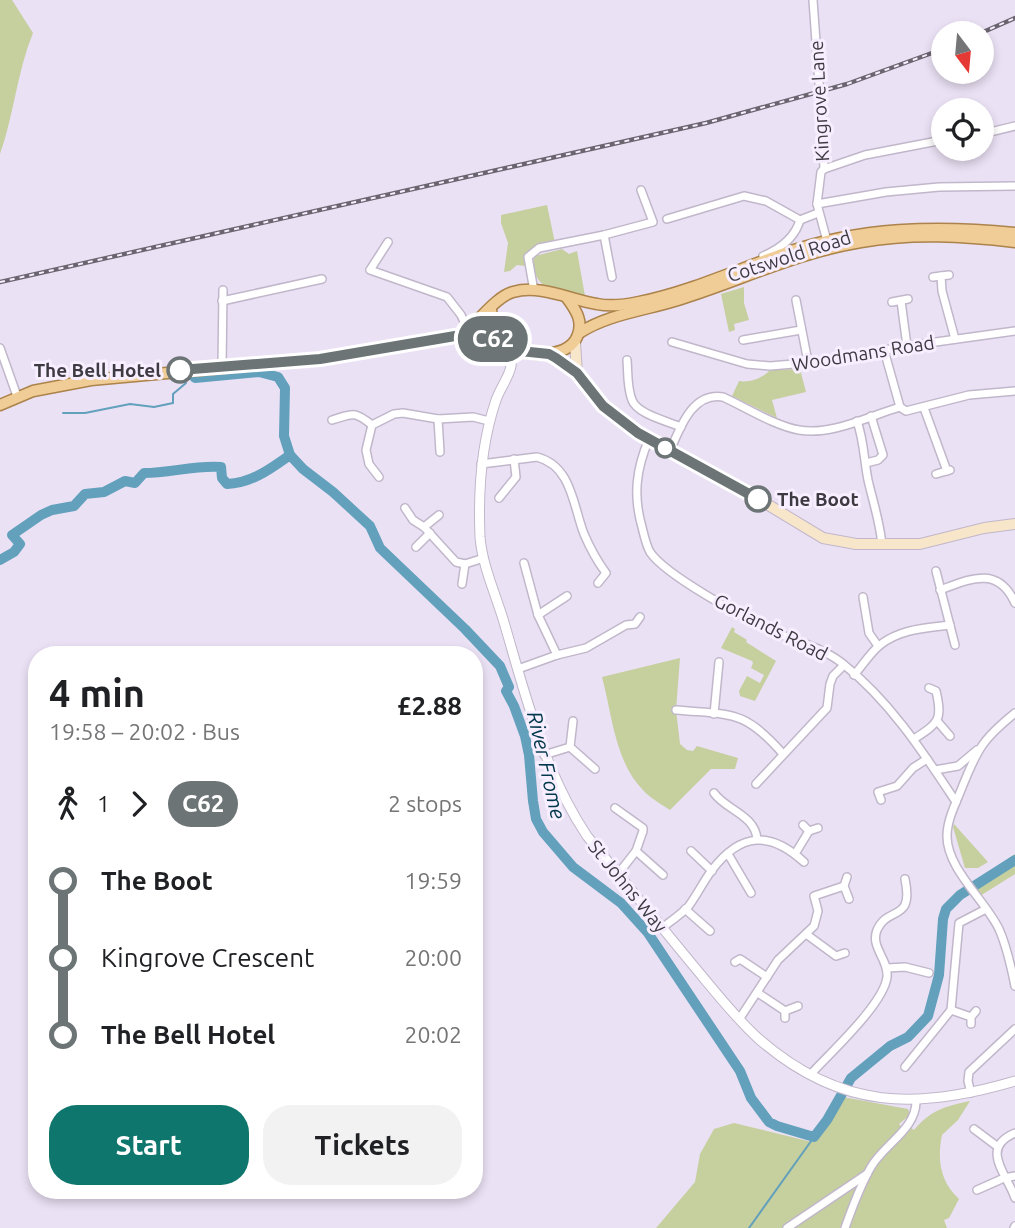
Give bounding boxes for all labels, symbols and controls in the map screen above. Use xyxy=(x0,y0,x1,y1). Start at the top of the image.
north arrow xyxy=(931,21,994,84)
map controls xyxy=(931,21,994,161)
street label: Kingrove Lane xyxy=(805,40,833,162)
button: locate xyxy=(931,98,994,161)
street label: Cotswold Road xyxy=(724,226,854,286)
line badge: C62 xyxy=(453,316,533,362)
text: C62 xyxy=(472,325,514,352)
street label: Woodmans Road xyxy=(790,331,936,375)
marker: The Bell Hotel xyxy=(167,357,193,383)
place label: The Bell Hotel xyxy=(34,359,161,381)
unlabelled marker xyxy=(655,438,675,458)
marker: The Boot xyxy=(745,486,771,512)
place label: The Boot xyxy=(777,488,859,510)
street label: Gorlands Road xyxy=(711,589,831,665)
text: 4 min xyxy=(49,672,145,714)
text: £2.88 xyxy=(397,691,462,720)
water label: River Frome xyxy=(523,709,571,822)
text: 19:58 – 20:02 · Bus xyxy=(49,719,240,744)
icon: walk xyxy=(49,785,87,823)
icon: forward xyxy=(120,785,158,823)
text: C62 xyxy=(182,790,224,817)
text: 1 xyxy=(97,791,110,816)
text: 2 stops xyxy=(388,791,462,816)
street label: St Johns Way xyxy=(584,835,672,937)
text: The Boot xyxy=(101,866,213,895)
text: 19:59 xyxy=(404,868,462,893)
text: Kingrove Crescent xyxy=(101,943,314,972)
text: 20:00 xyxy=(404,945,462,970)
text: The Bell Hotel xyxy=(101,1020,275,1049)
text: 20:02 xyxy=(404,1022,462,1047)
button: Start xyxy=(49,1105,249,1185)
button: Tickets xyxy=(263,1105,462,1185)

